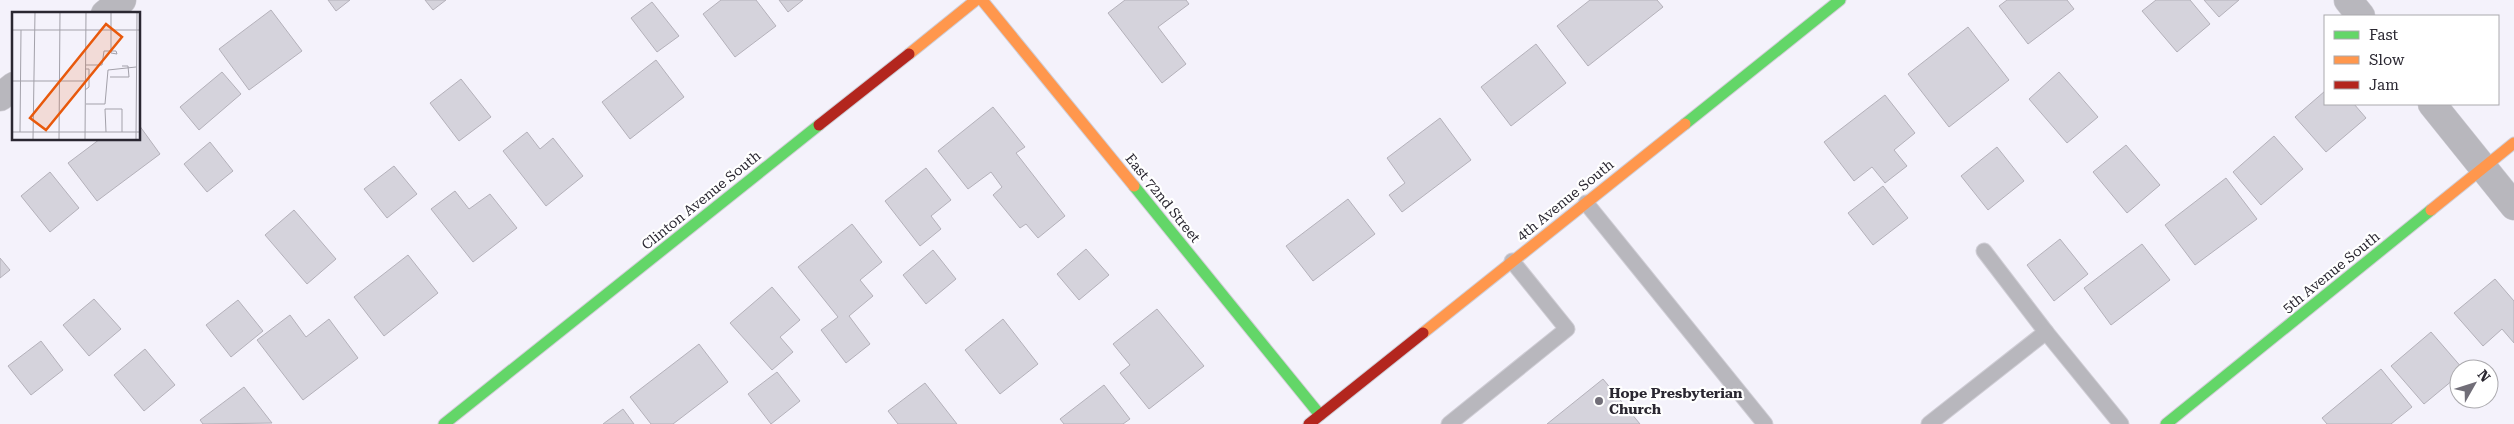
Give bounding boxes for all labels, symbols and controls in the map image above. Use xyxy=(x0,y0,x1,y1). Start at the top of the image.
inset map xyxy=(12,12,140,140)
legend xyxy=(2324,15,2499,105)
text: Fast xyxy=(2369,26,2399,44)
text: Slow xyxy=(2369,51,2405,69)
text: Jam xyxy=(2369,76,2399,94)
street label: Clinton Avenue South xyxy=(638,147,764,253)
street label: East 72nd Street xyxy=(1122,150,1204,246)
street label: 4th Avenue South xyxy=(1513,156,1617,244)
street label: 5th Avenue South xyxy=(2279,228,2383,316)
north arrow xyxy=(2449,359,2499,409)
text: N xyxy=(2474,367,2494,385)
place label: Hope Presbyterian Church xyxy=(1609,385,1743,417)
marker: Hope Presbyterian Church xyxy=(1593,395,1605,407)

